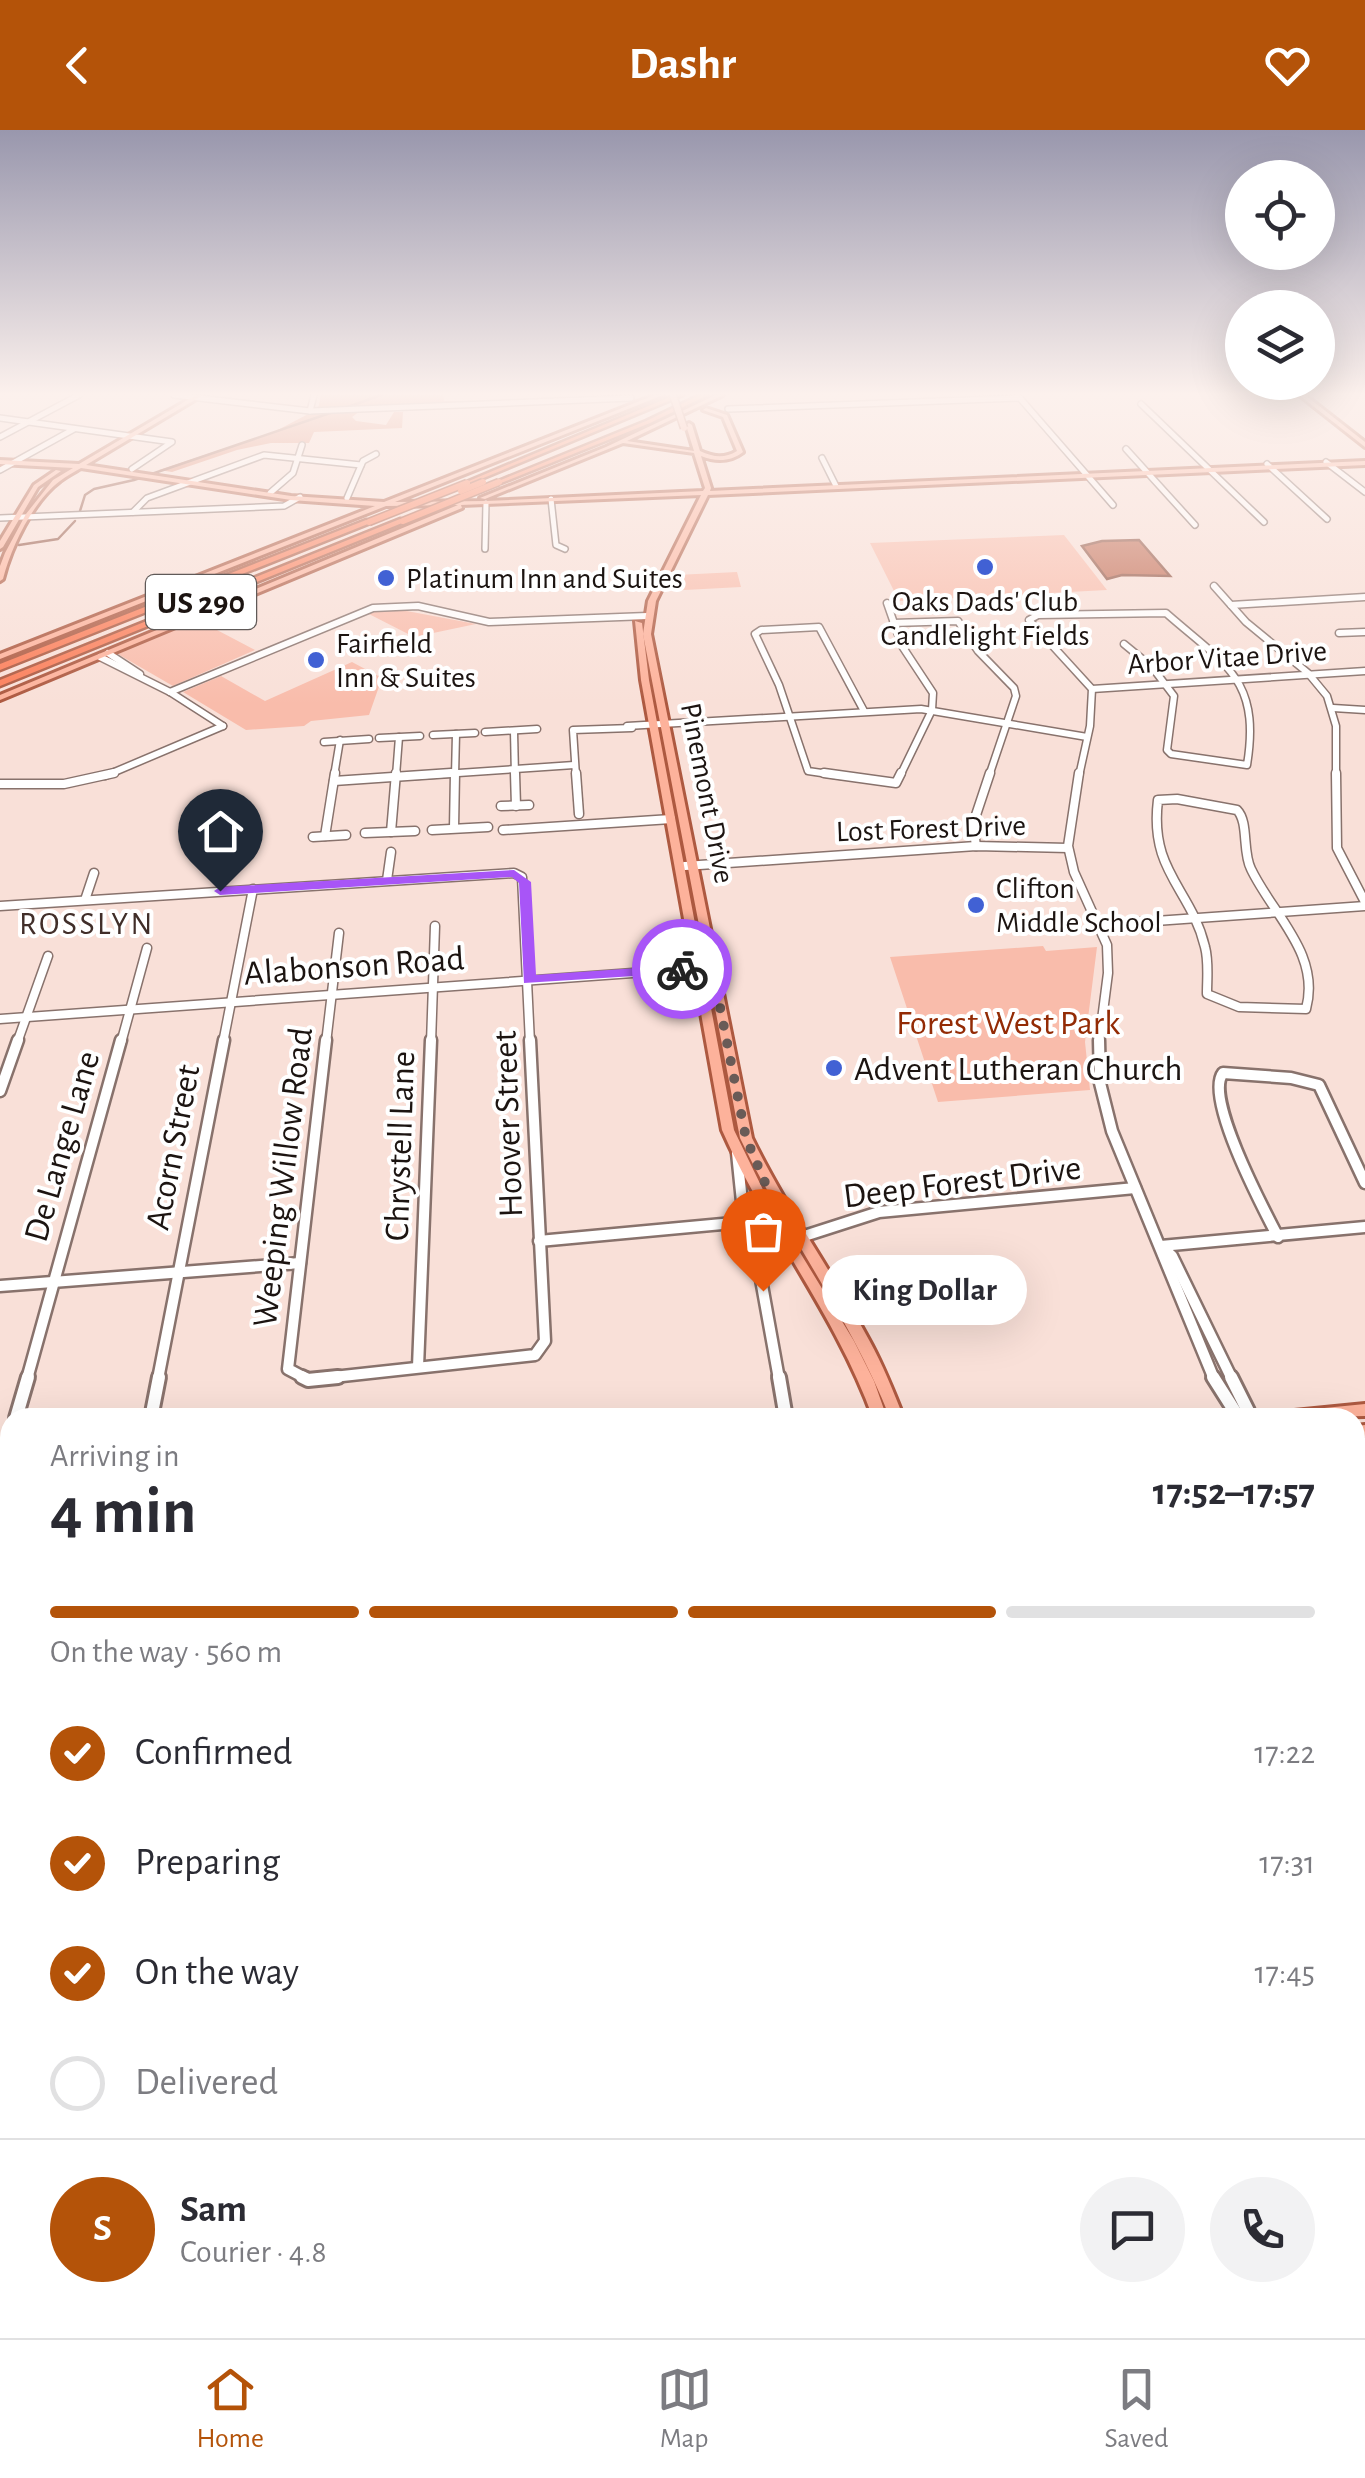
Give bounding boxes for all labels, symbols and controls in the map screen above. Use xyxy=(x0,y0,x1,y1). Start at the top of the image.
icon: back xyxy=(50,38,105,93)
icon: heart xyxy=(1260,38,1315,93)
text: Dashr xyxy=(629,42,736,87)
map controls xyxy=(1225,160,1335,400)
button: locate xyxy=(1225,160,1335,270)
button: layers xyxy=(1225,290,1335,400)
marker: Oaks Dads' Club Candlelight Fields xyxy=(974,556,996,578)
place label: Platinum Inn and Suites xyxy=(406,564,683,594)
marker: Platinum Inn and Suites xyxy=(375,567,397,589)
road number: US 290 xyxy=(146,575,256,629)
place label: Oaks Dads' Club Candlelight Fields xyxy=(881,587,1089,651)
place label: Fairfield Inn & Suites xyxy=(336,629,476,693)
street label: Arbor Vitae Drive xyxy=(1126,636,1328,680)
marker: Fairfield Inn & Suites xyxy=(305,649,327,671)
street label: Pinemont Drive xyxy=(675,701,739,886)
pin xyxy=(178,789,263,892)
icon: home xyxy=(193,804,248,859)
street label: Lost Forest Drive xyxy=(835,811,1027,847)
place label: Clifton Middle School xyxy=(996,874,1162,938)
marker: Clifton Middle School xyxy=(965,894,987,916)
district label: ROSSLYN xyxy=(19,908,155,940)
courier xyxy=(632,919,732,1019)
street label: Alabonson Road xyxy=(243,941,466,992)
icon: bike xyxy=(655,942,710,997)
park label: Forest West Park xyxy=(896,1006,1120,1041)
street label: Weeping Willow Road xyxy=(248,1025,319,1329)
street label: Hoover Street xyxy=(488,1030,529,1218)
street label: De Lange Lane xyxy=(19,1047,106,1246)
street label: Chrystell Lane xyxy=(380,1050,421,1242)
place label: Advent Lutheran Church xyxy=(854,1052,1182,1087)
marker: Advent Lutheran Church xyxy=(823,1057,845,1079)
street label: Acorn Street xyxy=(140,1062,207,1233)
street label: Deep Forest Drive xyxy=(841,1151,1083,1214)
pin xyxy=(721,1189,806,1292)
icon: bag xyxy=(736,1204,791,1259)
callout: King Dollar xyxy=(823,1256,1028,1326)
text: King Dollar xyxy=(852,1274,997,1306)
text: Arriving in xyxy=(50,1440,179,1472)
text: 17:52–17:57 xyxy=(1153,1474,1315,1512)
text: 4 min xyxy=(50,1480,196,1545)
text: On the way · 560 m xyxy=(50,1636,282,1668)
icon: check xyxy=(50,1726,105,1781)
text: Confirmed xyxy=(135,1734,292,1772)
text: 17:22 xyxy=(1254,1737,1315,1769)
icon: check xyxy=(50,1836,105,1891)
text: Preparing xyxy=(135,1844,280,1882)
text: 17:31 xyxy=(1259,1847,1315,1879)
icon: check xyxy=(50,1946,105,2001)
text: On the way xyxy=(135,1954,299,1992)
text: 17:45 xyxy=(1255,1957,1315,1989)
text: Delivered xyxy=(135,2064,278,2102)
button: chat xyxy=(1080,2177,1185,2282)
button: phone xyxy=(1210,2177,1315,2282)
text: Sam xyxy=(180,2191,247,2229)
text: S xyxy=(93,2210,112,2248)
text: Courier · 4.8 xyxy=(180,2236,327,2268)
tab: Home xyxy=(196,2362,264,2456)
tab: Map xyxy=(657,2362,712,2456)
tab: Saved xyxy=(1104,2362,1169,2456)

